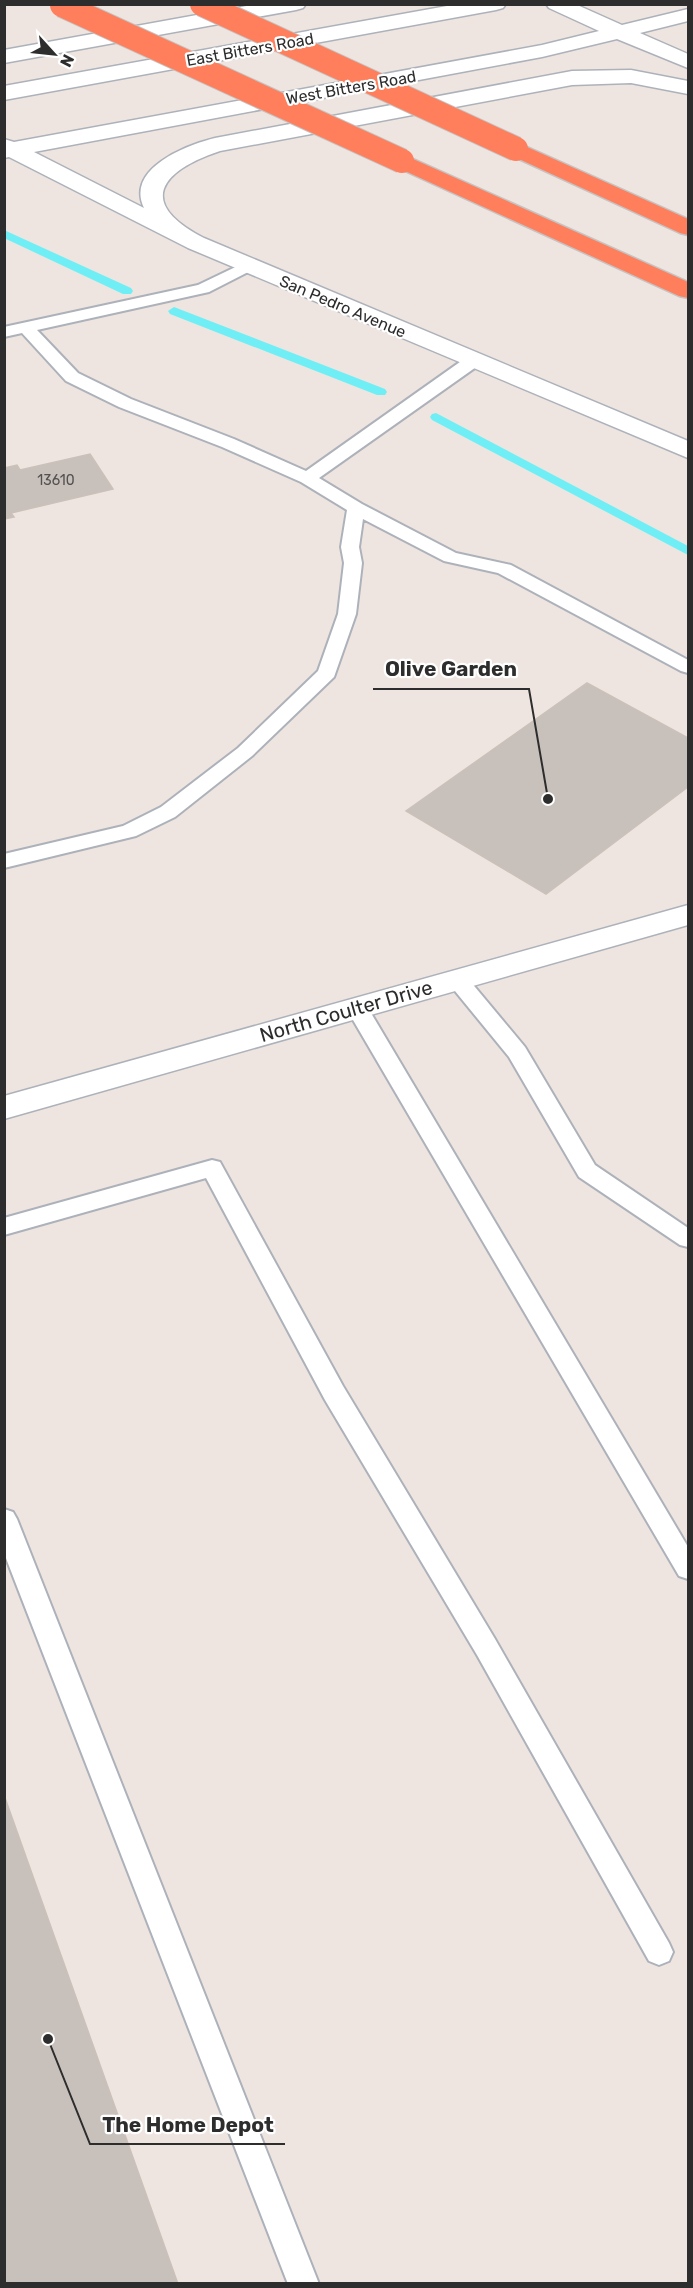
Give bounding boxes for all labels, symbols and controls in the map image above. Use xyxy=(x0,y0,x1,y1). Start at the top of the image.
north arrow xyxy=(24,24,84,84)
street label: East Bitters Road xyxy=(185,29,315,70)
text: N xyxy=(56,51,78,70)
street label: West Bitters Road xyxy=(284,67,418,108)
street label: San Pedro Avenue xyxy=(277,271,409,342)
house number: 13610 xyxy=(37,472,75,489)
callout: Olive Garden xyxy=(373,650,529,689)
text: Olive Garden xyxy=(385,656,517,681)
street label: North Coulter Drive xyxy=(257,975,435,1047)
callout: The Home Depot xyxy=(90,2105,285,2144)
text: The Home Depot xyxy=(102,2112,274,2137)

